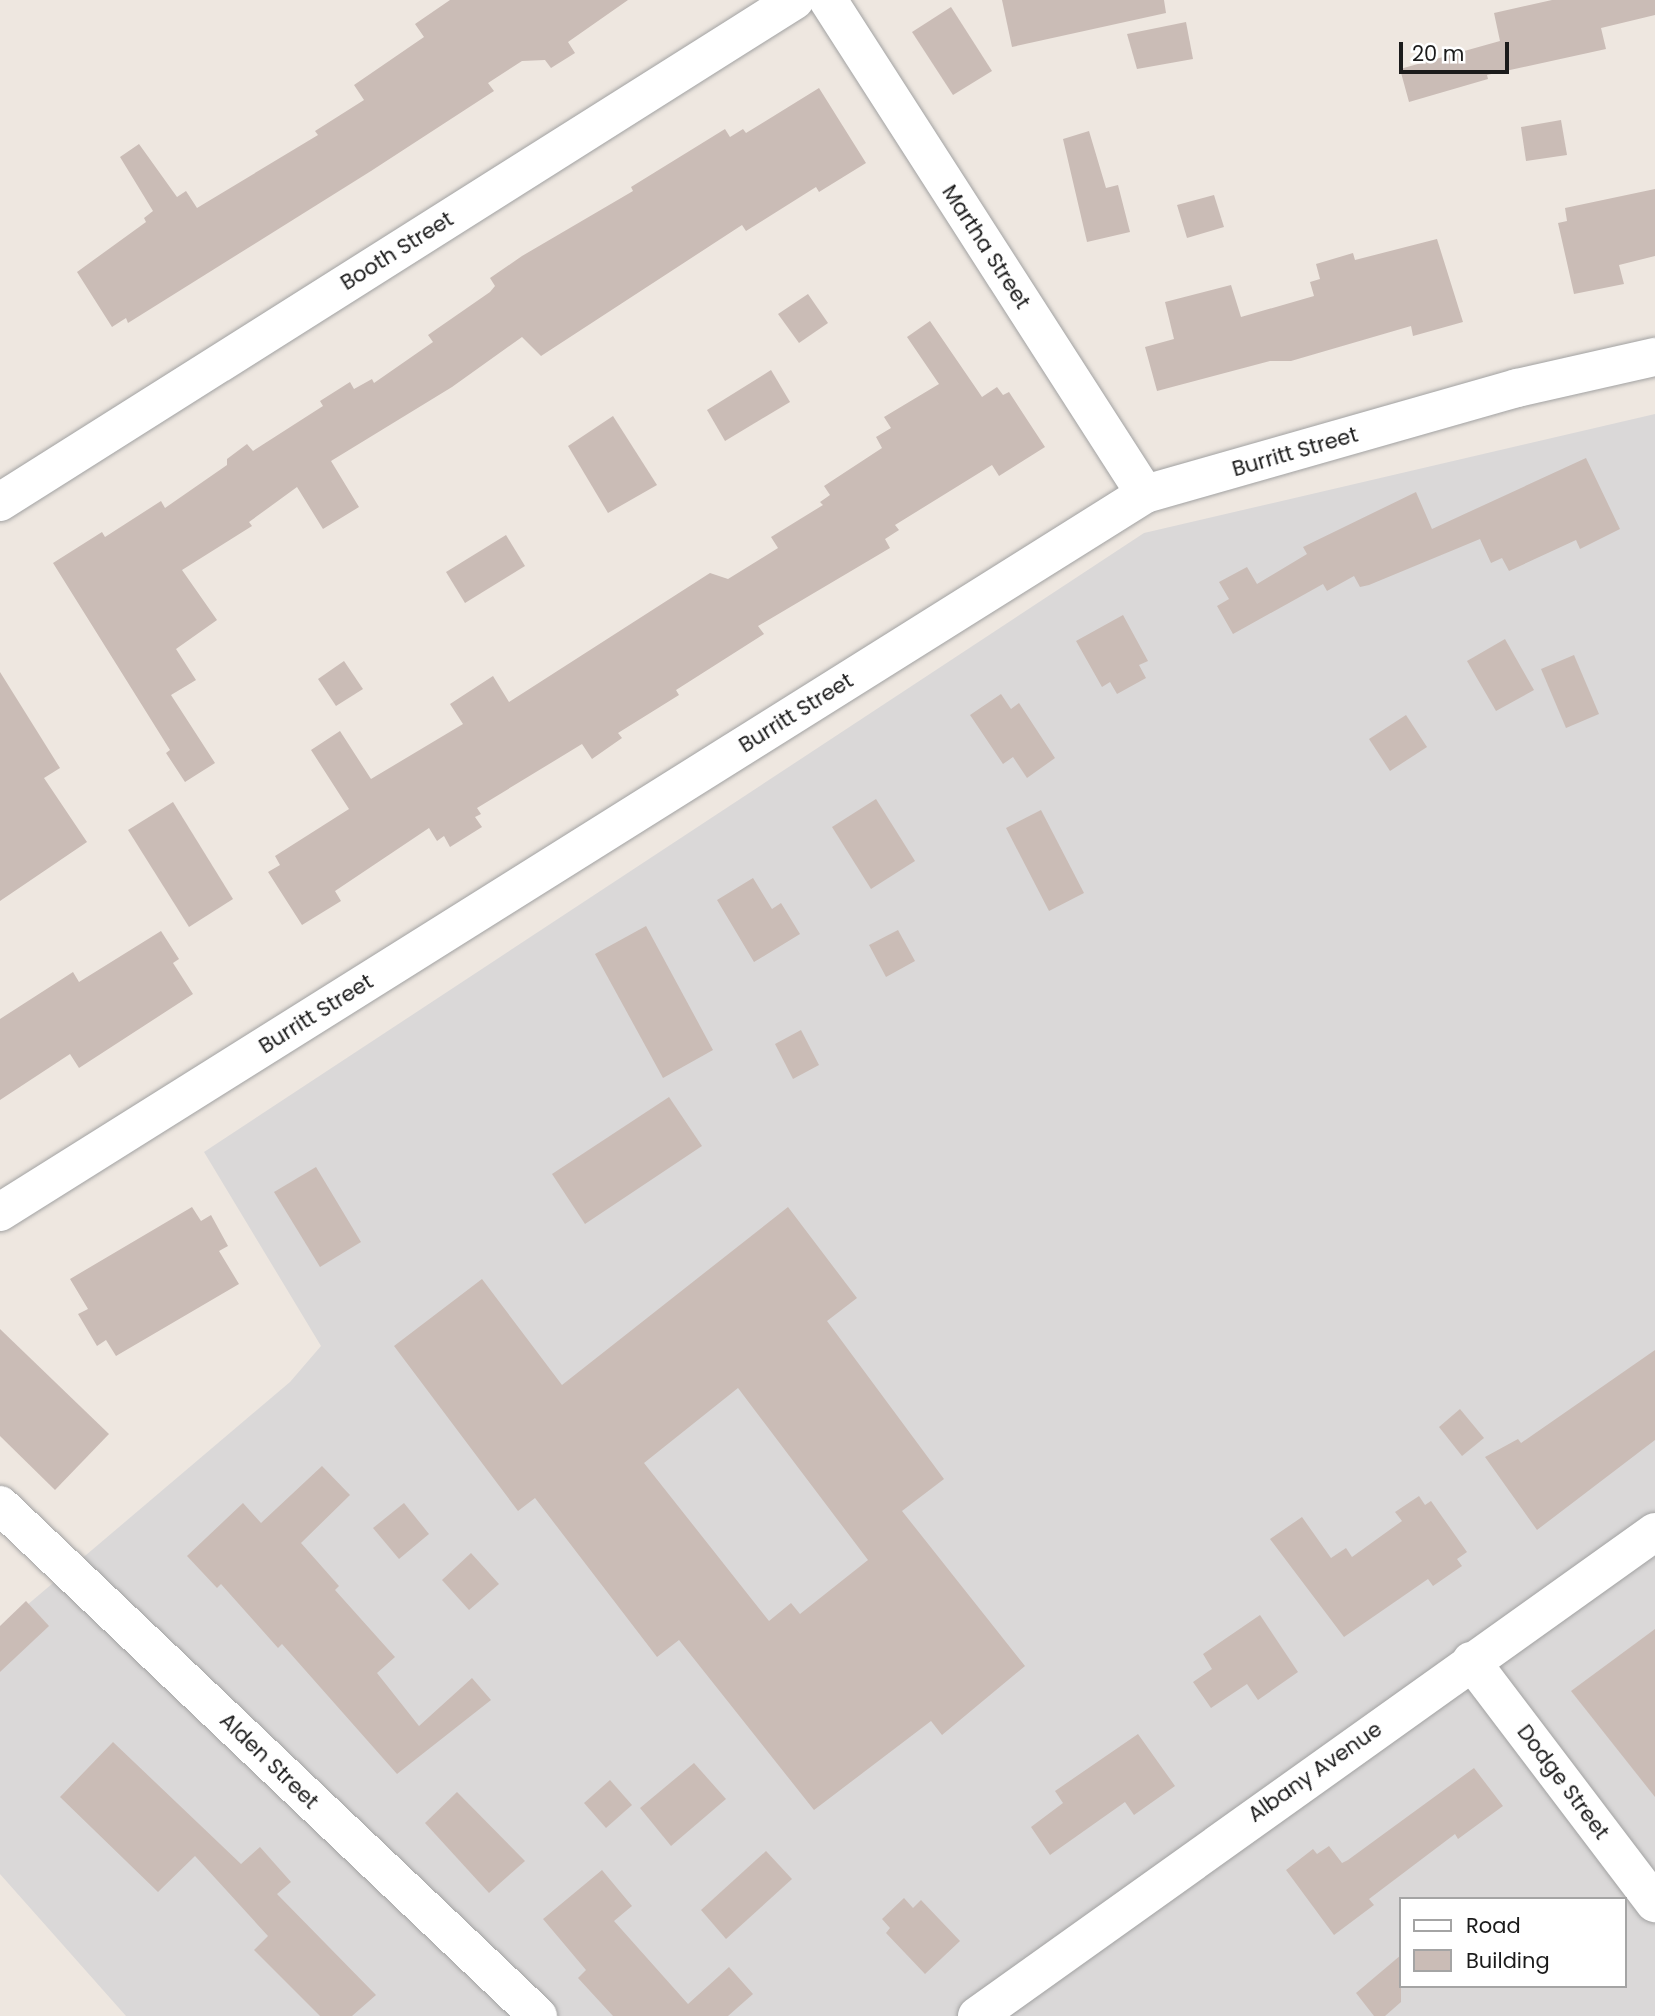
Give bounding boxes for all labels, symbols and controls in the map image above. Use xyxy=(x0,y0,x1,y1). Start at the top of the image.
scale bar xyxy=(1403,28,1513,72)
text: 20 m xyxy=(1412,39,1465,68)
street label: Martha Street xyxy=(937,180,1035,314)
street label: Booth Street xyxy=(336,206,458,296)
street label: Burritt Street xyxy=(1229,422,1361,482)
street label: Burritt Street xyxy=(734,668,858,758)
street label: Burritt Street xyxy=(254,969,378,1059)
street label: Alden Street xyxy=(215,1708,323,1814)
street label: Albany Avenue xyxy=(1243,1717,1387,1827)
street label: Dodge Street xyxy=(1512,1720,1614,1844)
legend xyxy=(1400,1897,1627,1988)
text: Road xyxy=(1466,1911,1521,1940)
text: Building xyxy=(1466,1946,1550,1975)

